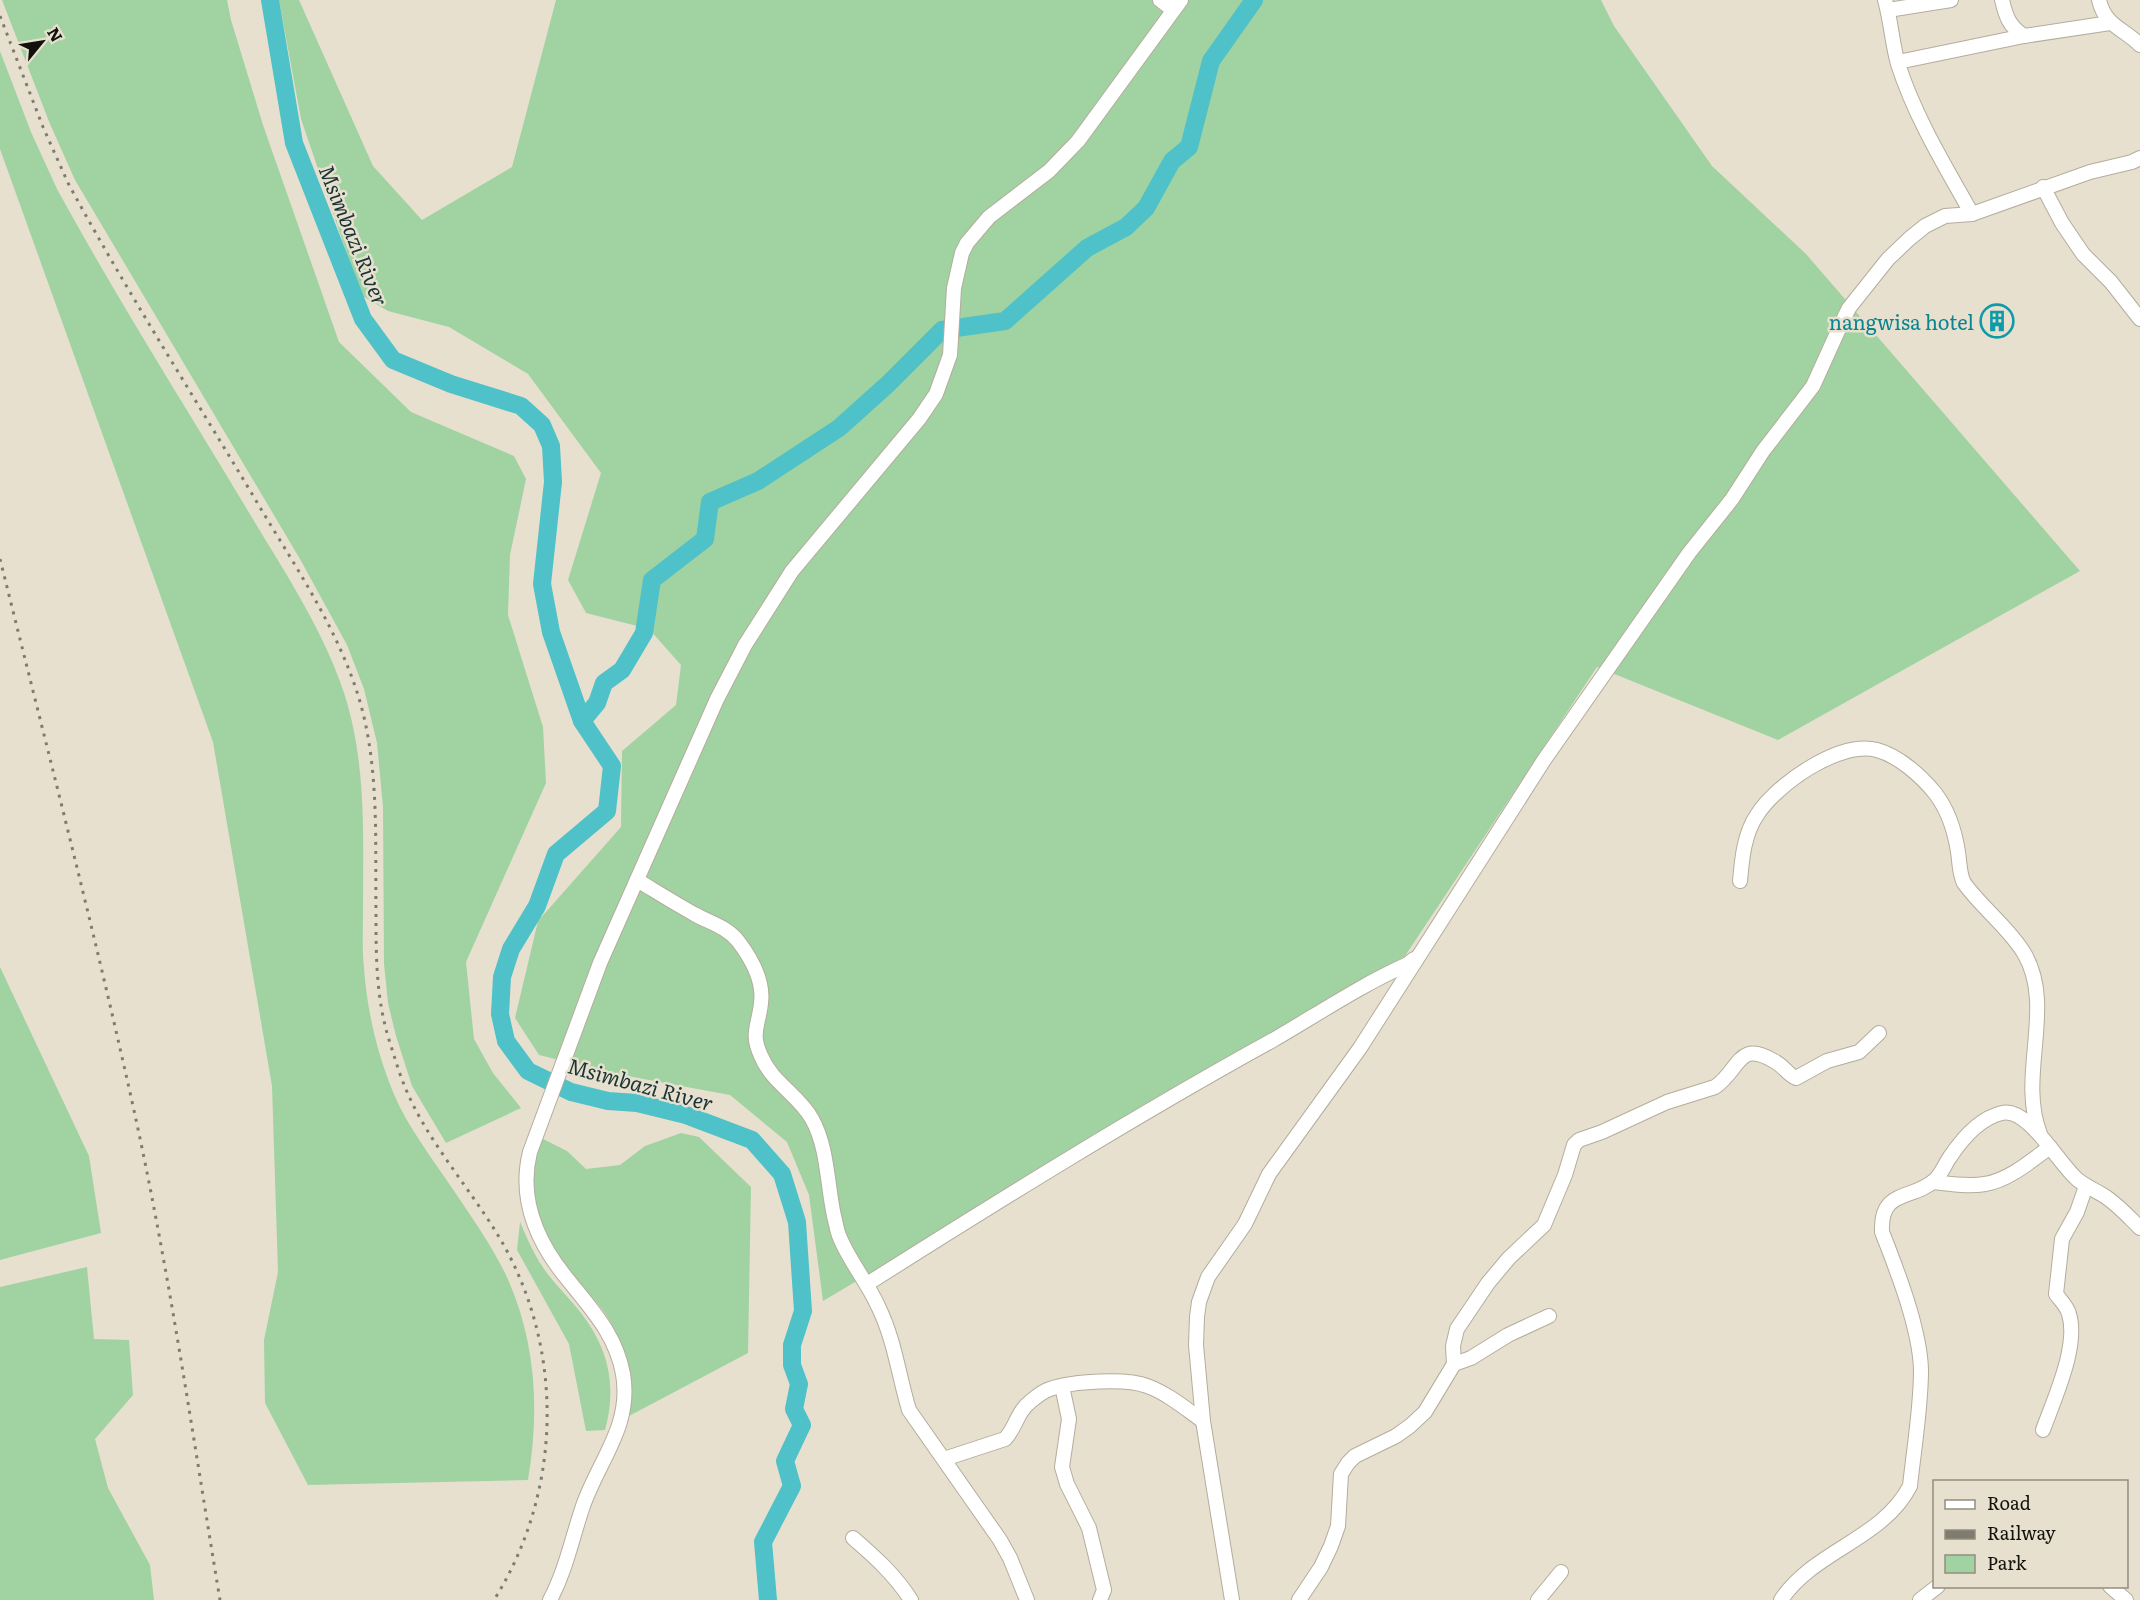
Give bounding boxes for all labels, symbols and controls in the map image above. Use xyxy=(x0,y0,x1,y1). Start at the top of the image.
north arrow xyxy=(12,12,72,72)
text: N xyxy=(42,22,70,46)
water label: Msimbazi River xyxy=(313,160,397,310)
building icon: nangwisa hotel xyxy=(1979,303,2015,339)
place label: nangwisa hotel xyxy=(1829,306,1974,336)
water label: Msimbazi River xyxy=(565,1049,717,1117)
legend xyxy=(1933,1480,2128,1588)
text: Road xyxy=(1987,1489,2031,1516)
text: Railway xyxy=(1987,1519,2056,1546)
text: Park xyxy=(1987,1549,2028,1576)

